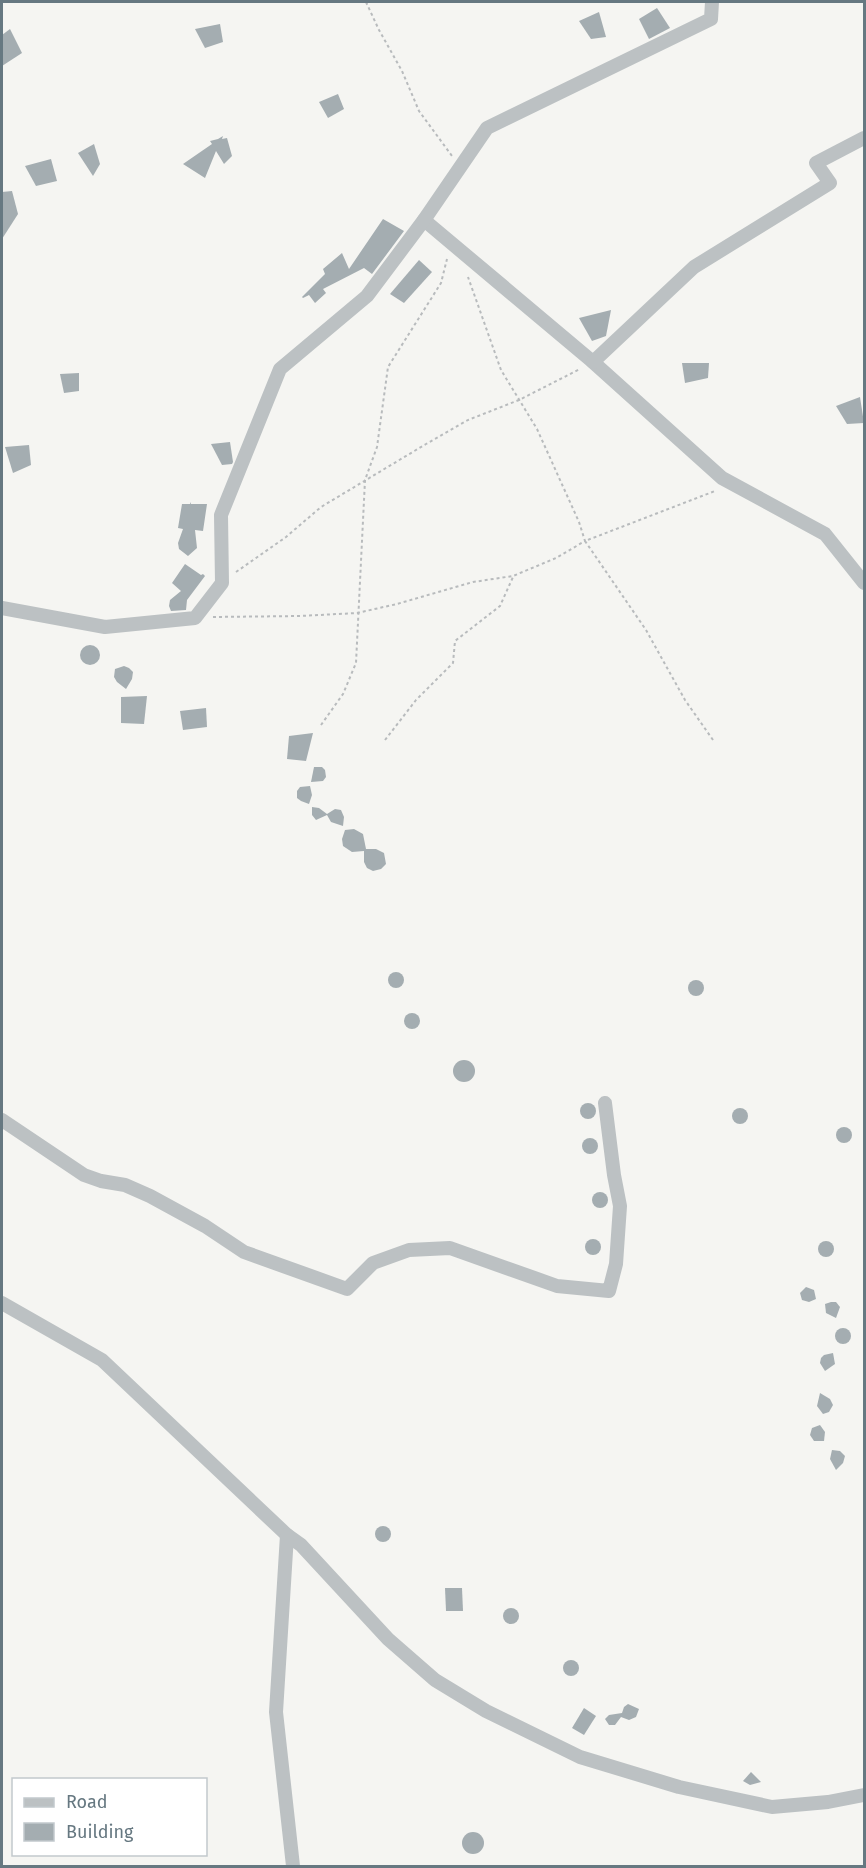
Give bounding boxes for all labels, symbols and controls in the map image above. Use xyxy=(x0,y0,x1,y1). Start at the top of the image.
legend xyxy=(12,1778,207,1856)
text: Road xyxy=(66,1791,108,1813)
text: Building xyxy=(66,1821,134,1843)

